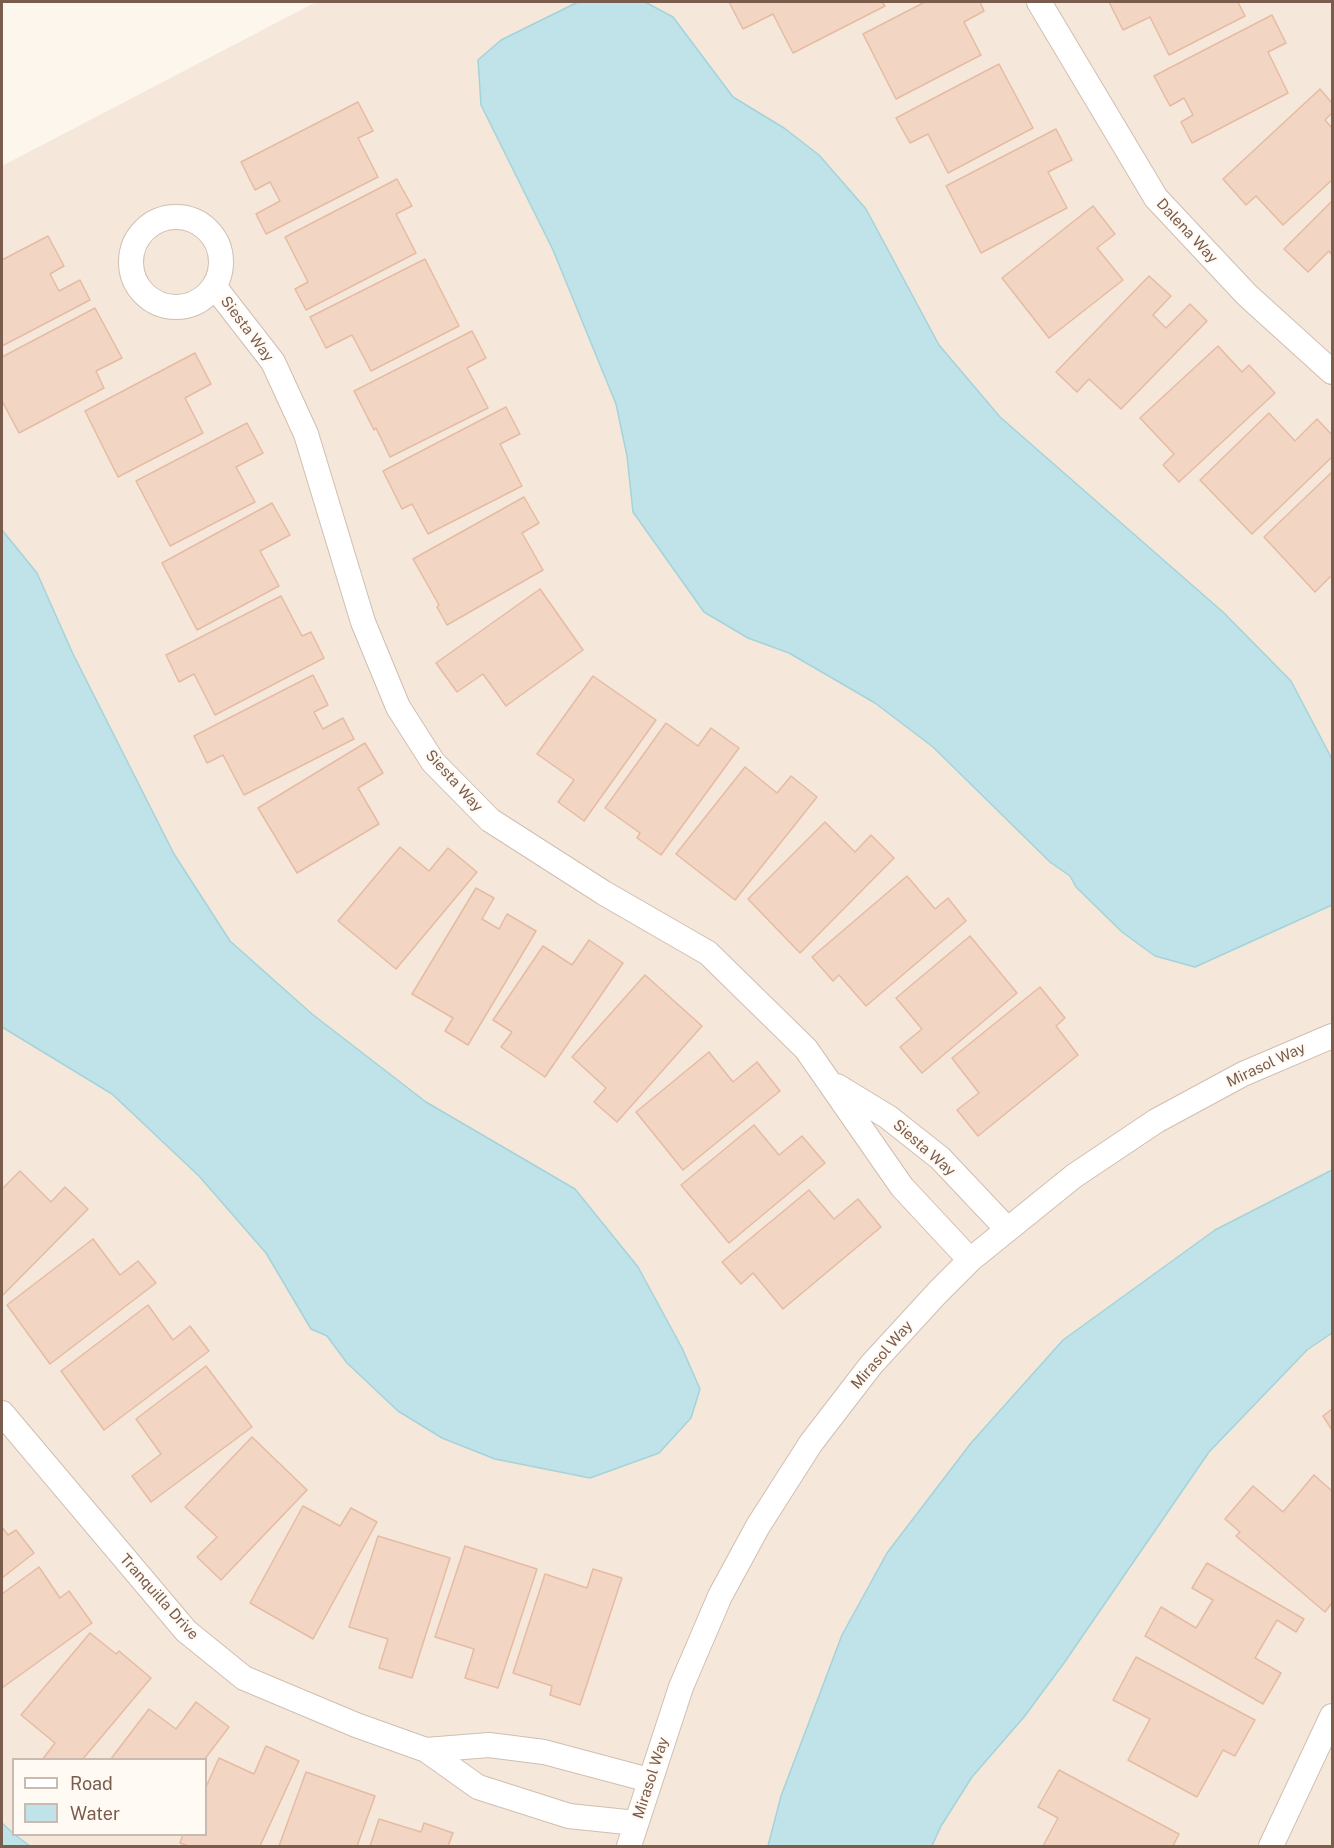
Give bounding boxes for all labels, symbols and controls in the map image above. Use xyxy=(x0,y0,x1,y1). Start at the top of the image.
street label: Dalena Way xyxy=(1153,195,1221,267)
street label: Siesta Way xyxy=(217,293,277,365)
street label: Siesta Way xyxy=(422,746,486,816)
street label: Mirasol Way xyxy=(1224,1039,1308,1091)
street label: Siesta Way xyxy=(889,1116,959,1180)
street label: Mirasol Way xyxy=(847,1317,917,1393)
street label: Tranquilla Drive xyxy=(116,1550,202,1644)
street label: Mirasol Way xyxy=(629,1735,673,1821)
legend xyxy=(12,1758,207,1836)
text: Road xyxy=(70,1773,113,1794)
text: Water xyxy=(70,1803,120,1824)

